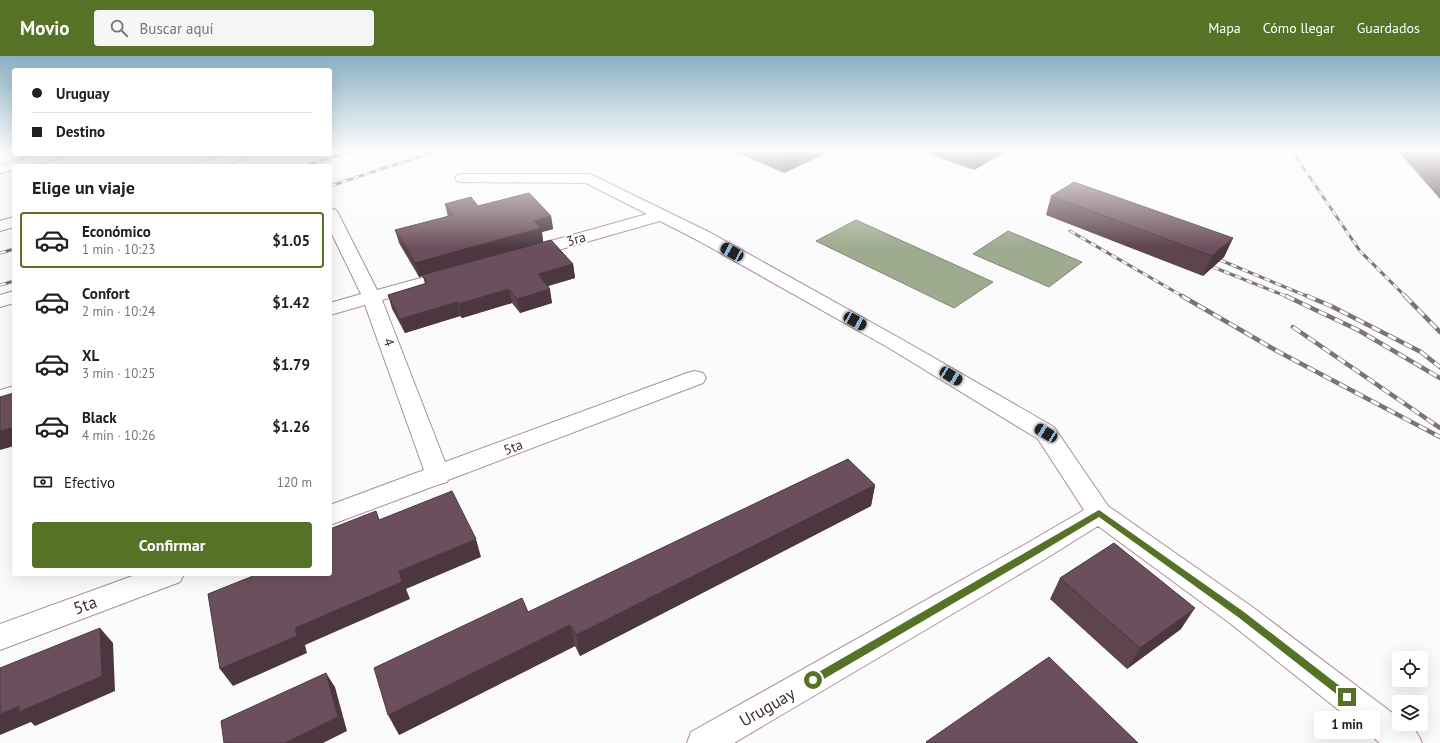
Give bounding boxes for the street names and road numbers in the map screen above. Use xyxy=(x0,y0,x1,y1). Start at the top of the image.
street label: 3ra xyxy=(564,228,588,250)
street label: 4 xyxy=(379,335,399,349)
street label: 5ta xyxy=(501,435,525,459)
street label: 5ta xyxy=(70,591,100,619)
street label: Uruguay xyxy=(735,682,799,732)

